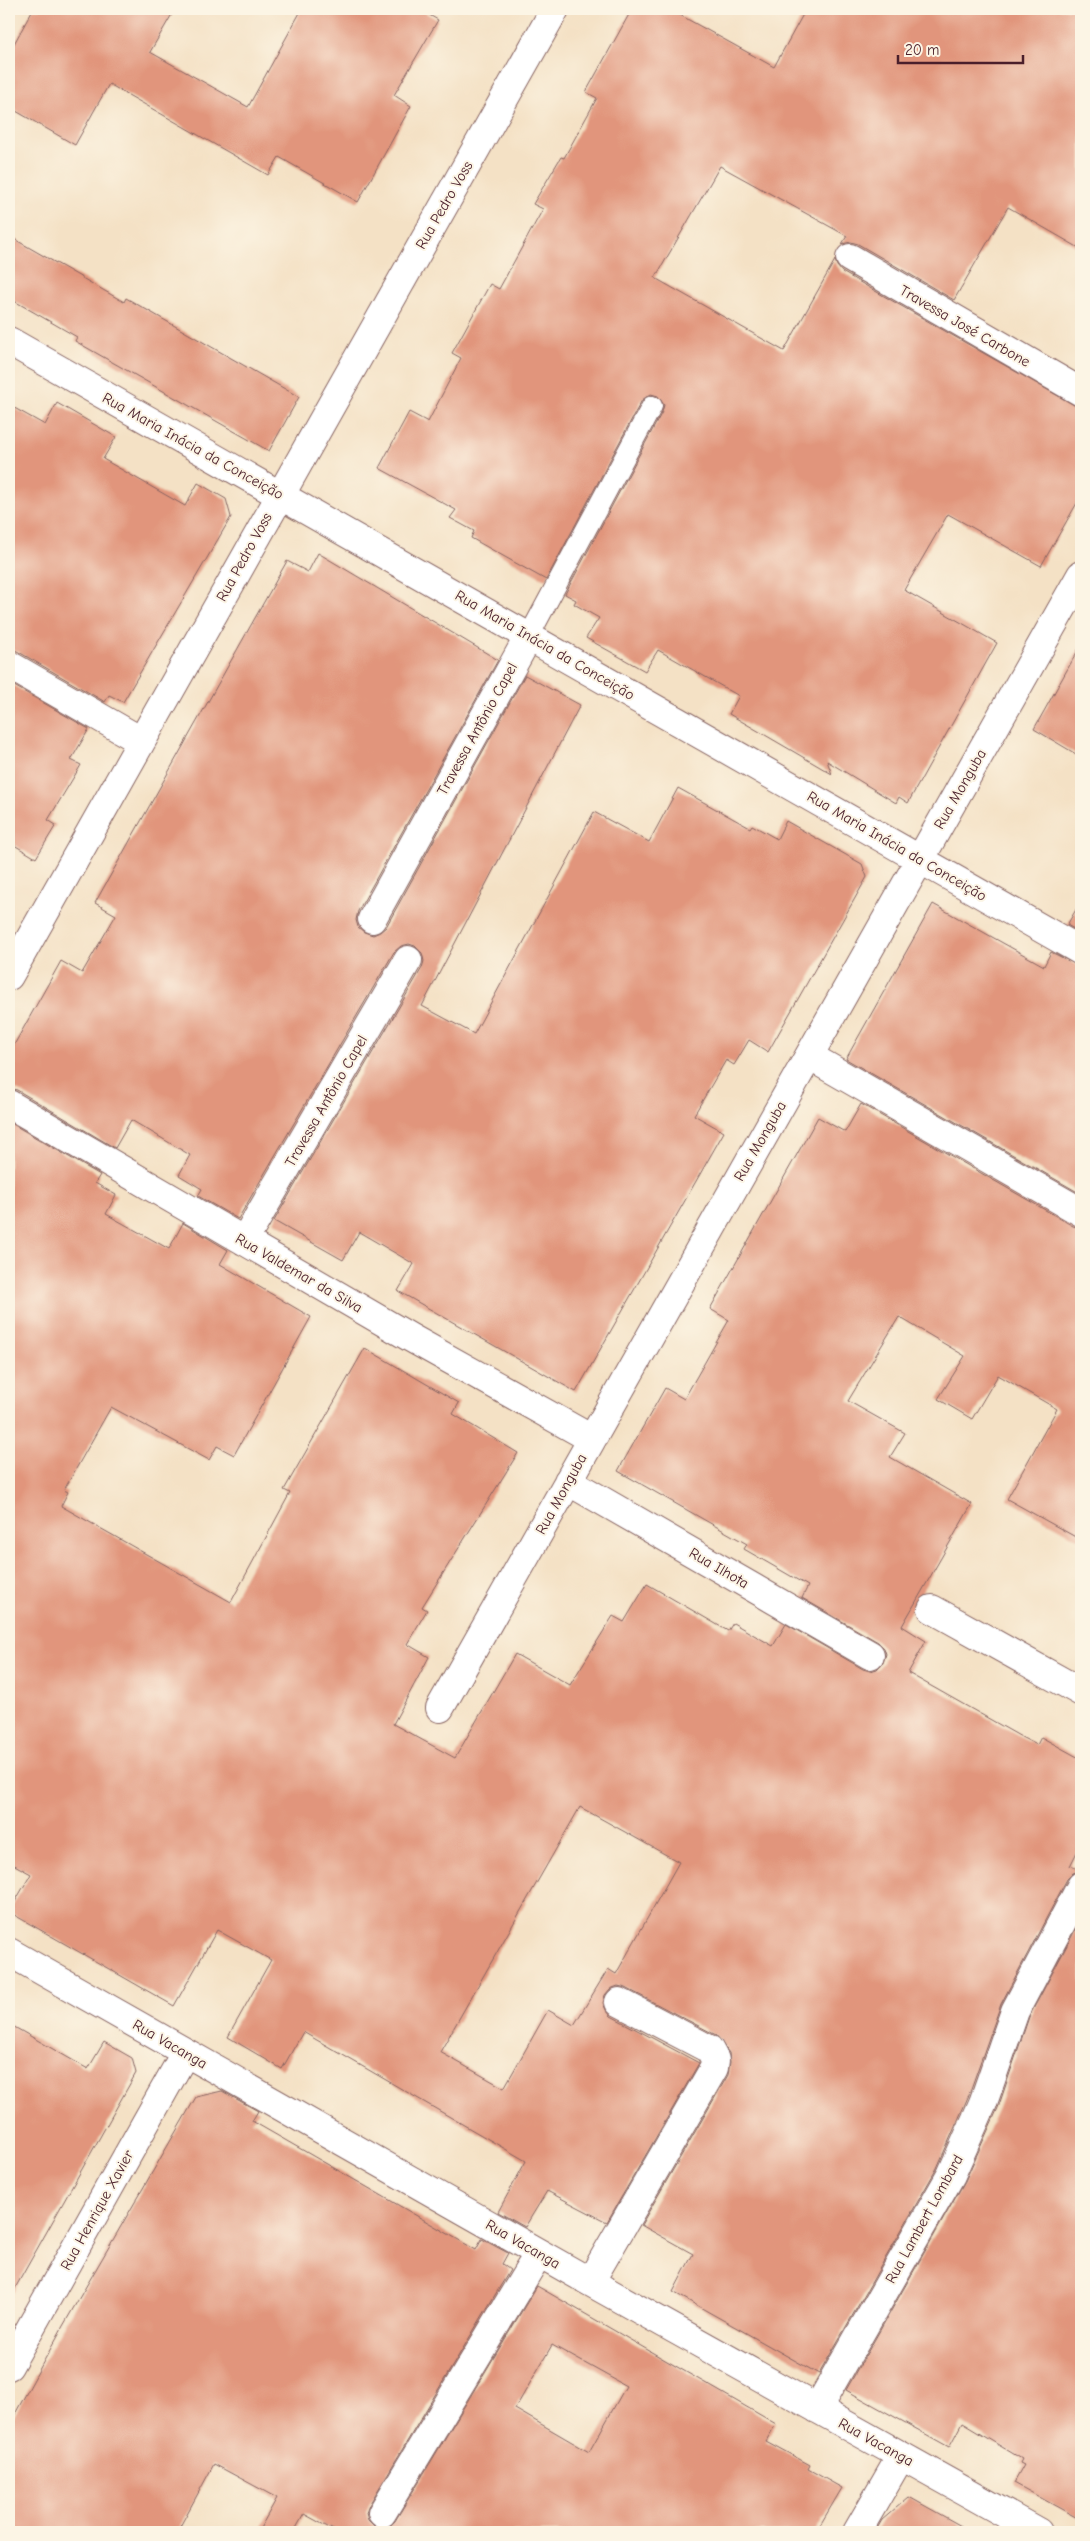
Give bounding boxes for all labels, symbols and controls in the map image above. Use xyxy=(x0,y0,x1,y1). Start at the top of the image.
scale bar xyxy=(898,32,1022,64)
text: 20 m xyxy=(905,41,939,59)
street label: Rua Pedro Voss xyxy=(412,158,476,252)
street label: Travessa José Carbone xyxy=(896,281,1034,371)
street label: Rua Maria Inácia da Conceição xyxy=(99,389,287,503)
street label: Rua Pedro Voss xyxy=(212,509,276,605)
street label: Rua Maria Inácia da Conceição xyxy=(452,586,638,704)
street label: Travessa Antônio Capel xyxy=(433,659,521,799)
street label: Rua Monguba xyxy=(930,746,990,832)
street label: Rua Maria Inácia da Conceição xyxy=(804,787,990,905)
street label: Travessa Antônio Capel xyxy=(281,1032,371,1170)
street label: Rua Monguba xyxy=(730,1098,790,1184)
street label: Rua Valdemar da Silva xyxy=(232,1229,366,1317)
street label: Rua Monguba xyxy=(531,1450,591,1538)
street label: Rua Ilhota xyxy=(686,1544,752,1592)
street label: Rua Vacanga xyxy=(129,2015,211,2073)
street label: Rua Henrique Xavier xyxy=(57,2147,137,2273)
street label: Rua Lambert Lombard xyxy=(881,2152,967,2286)
street label: Rua Vacanga xyxy=(482,2215,564,2273)
street label: Rua Vacanga xyxy=(835,2414,917,2470)

